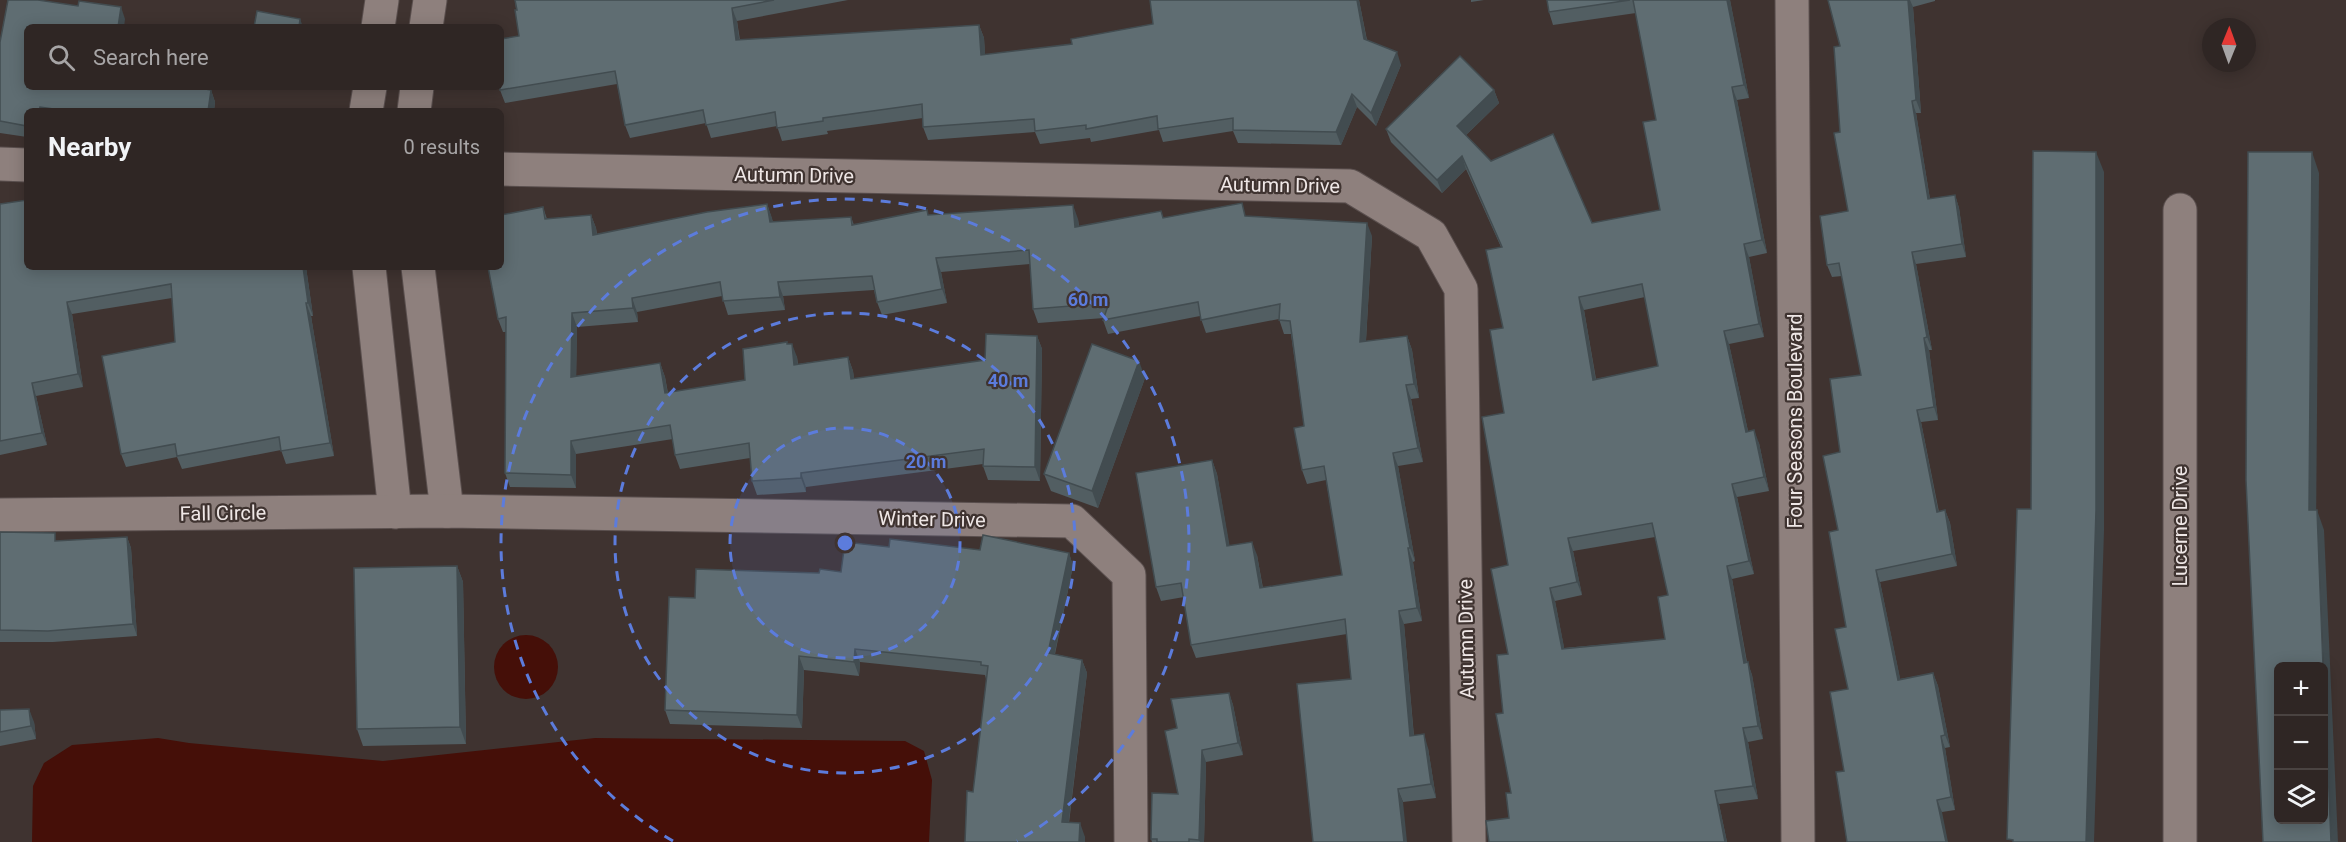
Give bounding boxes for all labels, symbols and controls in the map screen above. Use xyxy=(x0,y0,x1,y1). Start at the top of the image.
north arrow xyxy=(2202,18,2256,72)
search box xyxy=(24,24,504,90)
icon: search xyxy=(45,41,78,74)
text: Search here xyxy=(93,45,209,70)
text: Nearby xyxy=(48,132,131,162)
text: 0 results xyxy=(404,135,480,159)
street label: Autumn Drive xyxy=(734,162,854,188)
street label: Autumn Drive xyxy=(1220,172,1340,198)
text: 60 m xyxy=(1068,289,1108,310)
street label: Four Seasons Boulevard xyxy=(1783,314,1807,528)
text: 40 m xyxy=(988,370,1028,391)
text: 20 m xyxy=(906,451,946,472)
street label: Lucerne Drive xyxy=(2168,466,2192,586)
street label: Fall Circle xyxy=(179,500,267,526)
street label: Winter Drive xyxy=(878,506,986,532)
centre of rings xyxy=(835,533,855,553)
street label: Autumn Drive xyxy=(1453,579,1479,699)
map controls xyxy=(2274,662,2328,824)
button: + xyxy=(2274,662,2328,716)
button: − xyxy=(2274,716,2328,770)
button: layers xyxy=(2274,770,2328,824)

